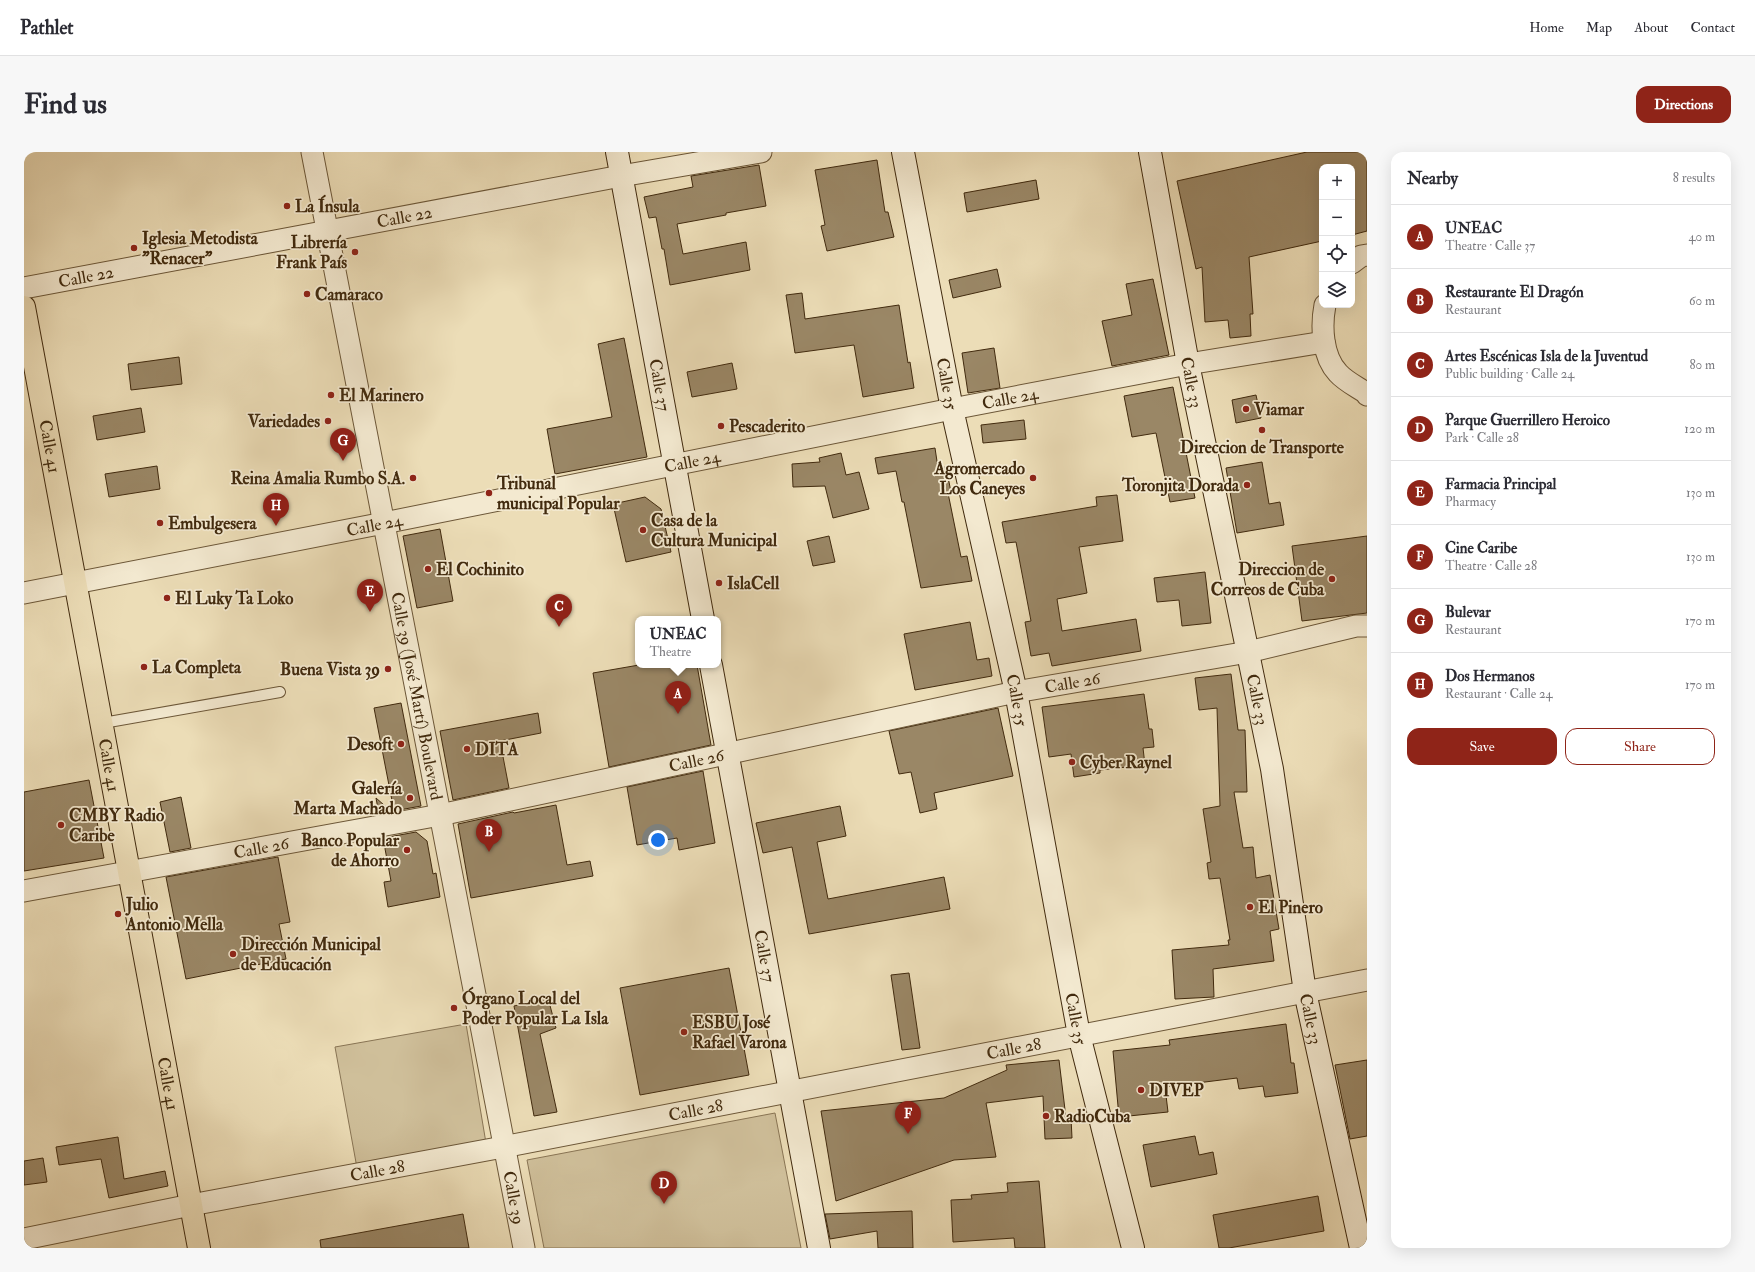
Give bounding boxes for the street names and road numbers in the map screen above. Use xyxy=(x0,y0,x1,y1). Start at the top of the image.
street label: Calle 22 xyxy=(375,202,434,233)
street label: Calle 22 xyxy=(57,261,116,292)
street label: Calle 33 xyxy=(1176,355,1207,410)
street label: Calle 35 xyxy=(931,356,962,412)
street label: Calle 37 xyxy=(644,357,675,413)
street label: Calle 24 xyxy=(980,383,1041,414)
street label: Calle 41 xyxy=(34,418,65,475)
street label: Calle 24 xyxy=(662,446,723,478)
street label: Calle 24 xyxy=(345,509,405,541)
street label: Calle 39 (José Martí) Boulevard xyxy=(386,590,447,802)
street label: Calle 26 xyxy=(1043,667,1103,698)
street label: Calle 35 xyxy=(1001,672,1032,729)
street label: Calle 33 xyxy=(1242,672,1273,727)
street label: Calle 41 xyxy=(94,737,124,794)
street label: Calle 26 xyxy=(667,744,727,777)
street label: Calle 26 xyxy=(232,833,292,864)
street label: Calle 37 xyxy=(749,928,780,984)
street label: Calle 35 xyxy=(1060,991,1091,1048)
street label: Calle 33 xyxy=(1295,992,1326,1047)
street label: Calle 28 xyxy=(985,1033,1043,1064)
street label: Calle 41 xyxy=(153,1055,183,1112)
street label: Calle 28 xyxy=(667,1095,725,1126)
street label: Calle 28 xyxy=(348,1155,407,1186)
street label: Calle 39 xyxy=(498,1169,529,1226)

